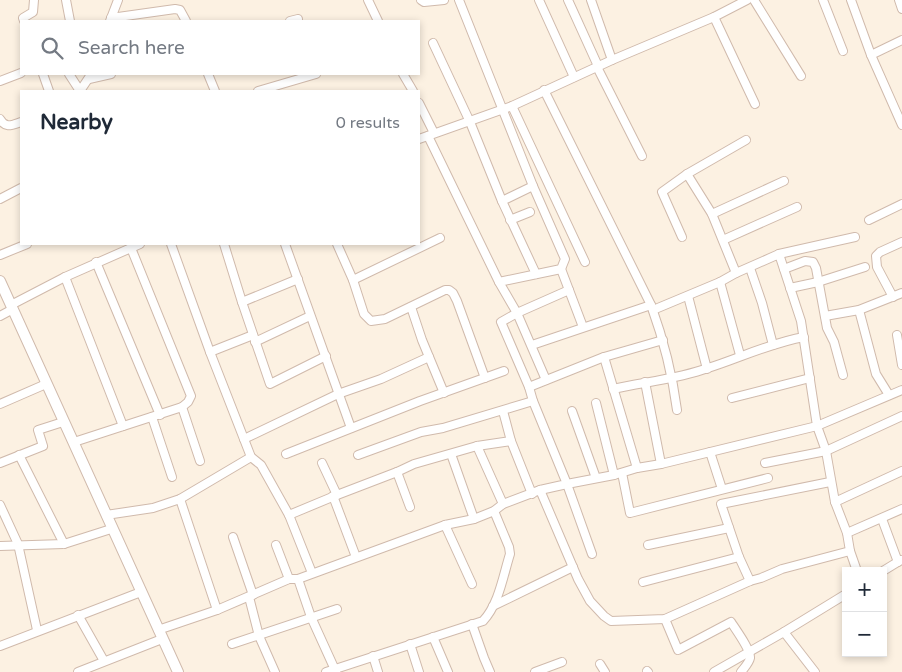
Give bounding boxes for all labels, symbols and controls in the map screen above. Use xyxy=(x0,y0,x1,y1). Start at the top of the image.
search box xyxy=(20,20,420,75)
icon: search xyxy=(38,34,66,62)
text: Search here xyxy=(78,37,185,59)
text: Nearby xyxy=(40,110,113,135)
text: 0 results xyxy=(336,113,400,133)
map controls xyxy=(842,567,887,657)
button: + xyxy=(842,567,887,612)
button: − xyxy=(842,612,887,657)

